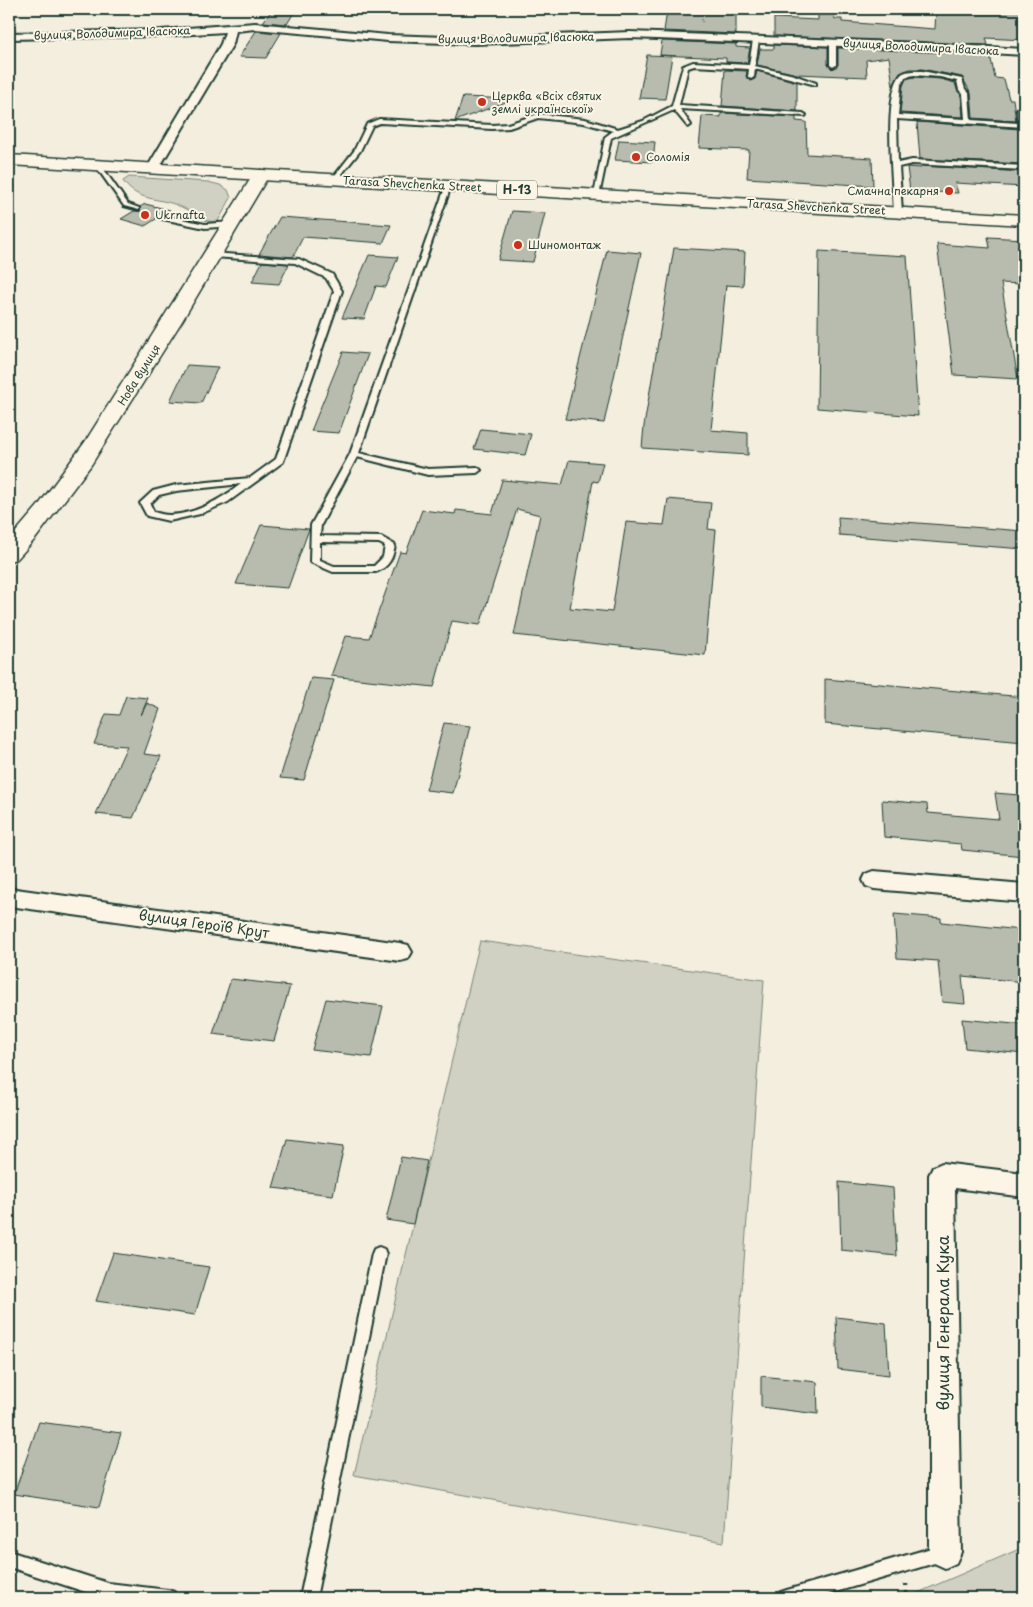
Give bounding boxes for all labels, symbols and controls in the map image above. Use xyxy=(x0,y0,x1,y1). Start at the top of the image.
street label: вулиця Володимира Івасюка xyxy=(34,21,191,44)
street label: вулиця Володимира Івасюка xyxy=(438,28,594,47)
street label: вулиця Володимира Івасюка xyxy=(842,34,1000,59)
place label: Церква «Всіх святих землі української» xyxy=(491,87,602,117)
marker: Церква «Всіх святих землі української» xyxy=(476,96,488,108)
place label: Соломiя xyxy=(646,148,690,165)
marker: Соломiя xyxy=(630,151,642,163)
street label: Tarasa Shevchenka Street xyxy=(342,171,482,196)
road number: Н-13 xyxy=(497,180,537,200)
place label: Смачна пекарня xyxy=(847,182,939,199)
marker: Смачна пекарня xyxy=(943,185,955,197)
street label: Tarasa Shevchenka Street xyxy=(746,194,886,219)
place label: Ukrnafta xyxy=(155,206,205,223)
marker: Ukrnafta xyxy=(139,209,151,221)
place label: Шиномонтаж xyxy=(528,236,601,253)
marker: Шиномонтаж xyxy=(512,239,524,251)
street label: Нова вулиця xyxy=(113,341,164,409)
street label: вулиця Героїв Крут xyxy=(137,904,271,943)
street label: вулиця Генерала Кука xyxy=(930,1235,954,1411)

